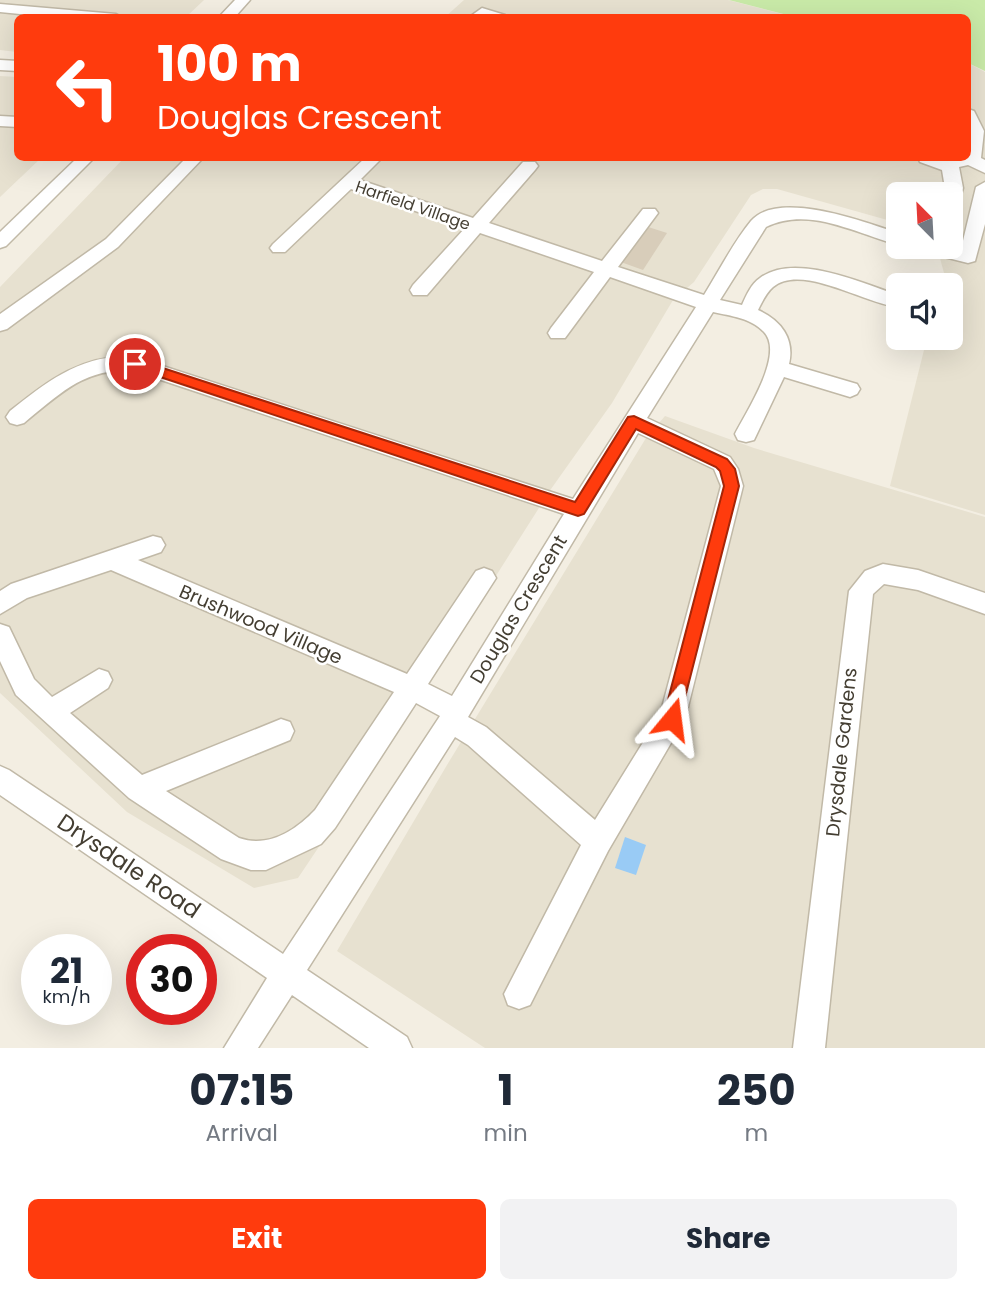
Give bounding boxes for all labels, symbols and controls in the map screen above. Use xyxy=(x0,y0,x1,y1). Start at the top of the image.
text: 100 m xyxy=(157,30,302,98)
icon: left xyxy=(42,42,133,133)
text: Douglas Crescent xyxy=(157,95,442,140)
street label: Harfield Village xyxy=(352,175,473,236)
north arrow xyxy=(886,182,962,259)
map controls xyxy=(886,182,963,350)
button: sound xyxy=(886,273,963,350)
pin xyxy=(105,334,165,394)
icon: arrive xyxy=(116,345,154,383)
street label: Douglas Crescent xyxy=(463,530,574,689)
street label: Brushwood Village xyxy=(175,578,347,671)
street label: Drysdale Gardens xyxy=(819,666,864,838)
position arrow xyxy=(635,682,709,756)
street label: Drysdale Road xyxy=(51,806,207,926)
speed limit sign: 30 xyxy=(126,934,217,1025)
text: 21 xyxy=(50,946,83,995)
text: km/h xyxy=(43,984,90,1009)
text: 07:15 xyxy=(189,1061,294,1120)
text: 1 xyxy=(498,1061,514,1120)
text: 250 xyxy=(717,1061,796,1120)
text: Arrival xyxy=(206,1117,278,1149)
text: min xyxy=(484,1117,528,1149)
text: m xyxy=(744,1117,768,1149)
button: Exit xyxy=(28,1199,486,1279)
button: Share xyxy=(500,1199,957,1279)

